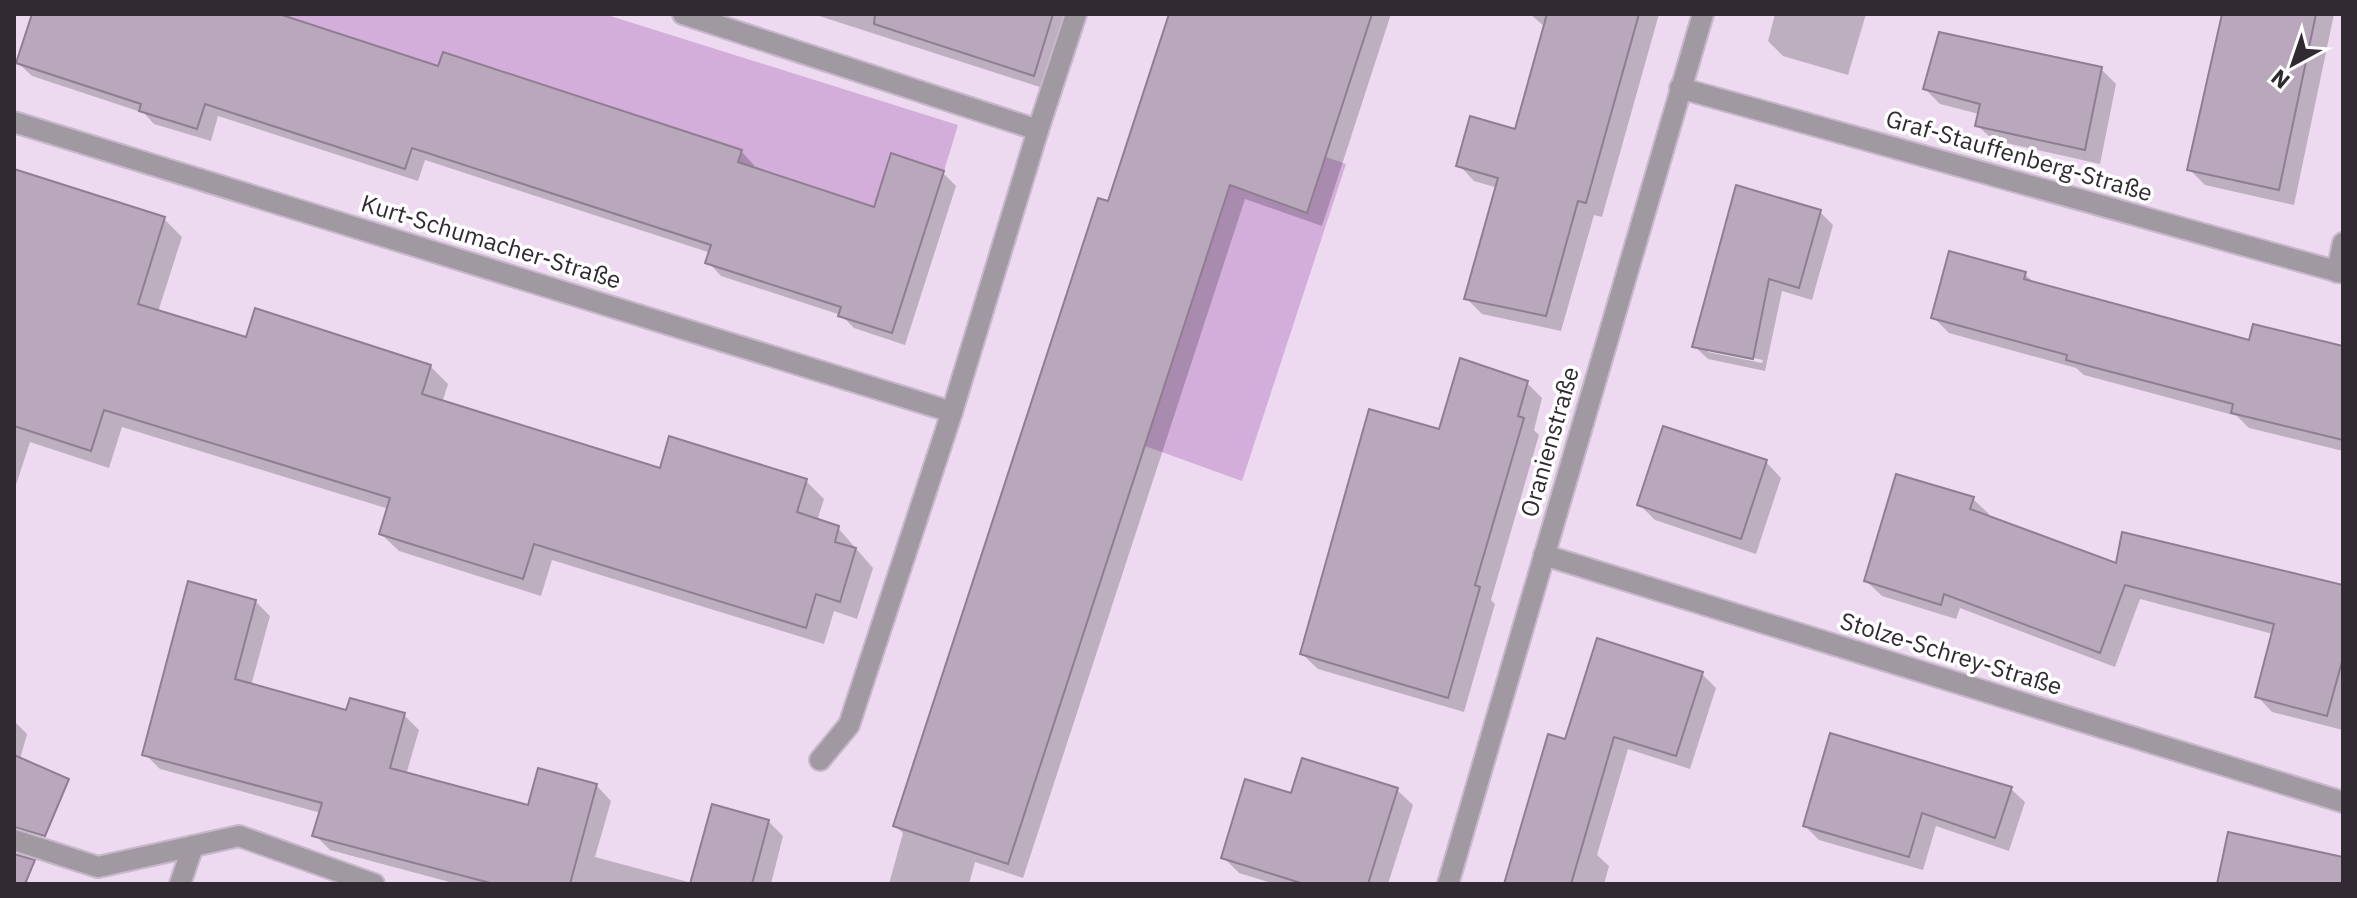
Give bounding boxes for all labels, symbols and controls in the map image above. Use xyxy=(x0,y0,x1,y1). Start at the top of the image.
north arrow xyxy=(2253,24,2333,104)
text: N xyxy=(2264,63,2295,96)
street label: Graf-Stauffenberg-Straße xyxy=(1882,102,2156,208)
street label: Kurt-Schumacher-Straße xyxy=(357,186,625,296)
street label: Oranienstraße xyxy=(1512,363,1586,521)
street label: Stolze-Schrey-Straße xyxy=(1836,604,2066,702)

